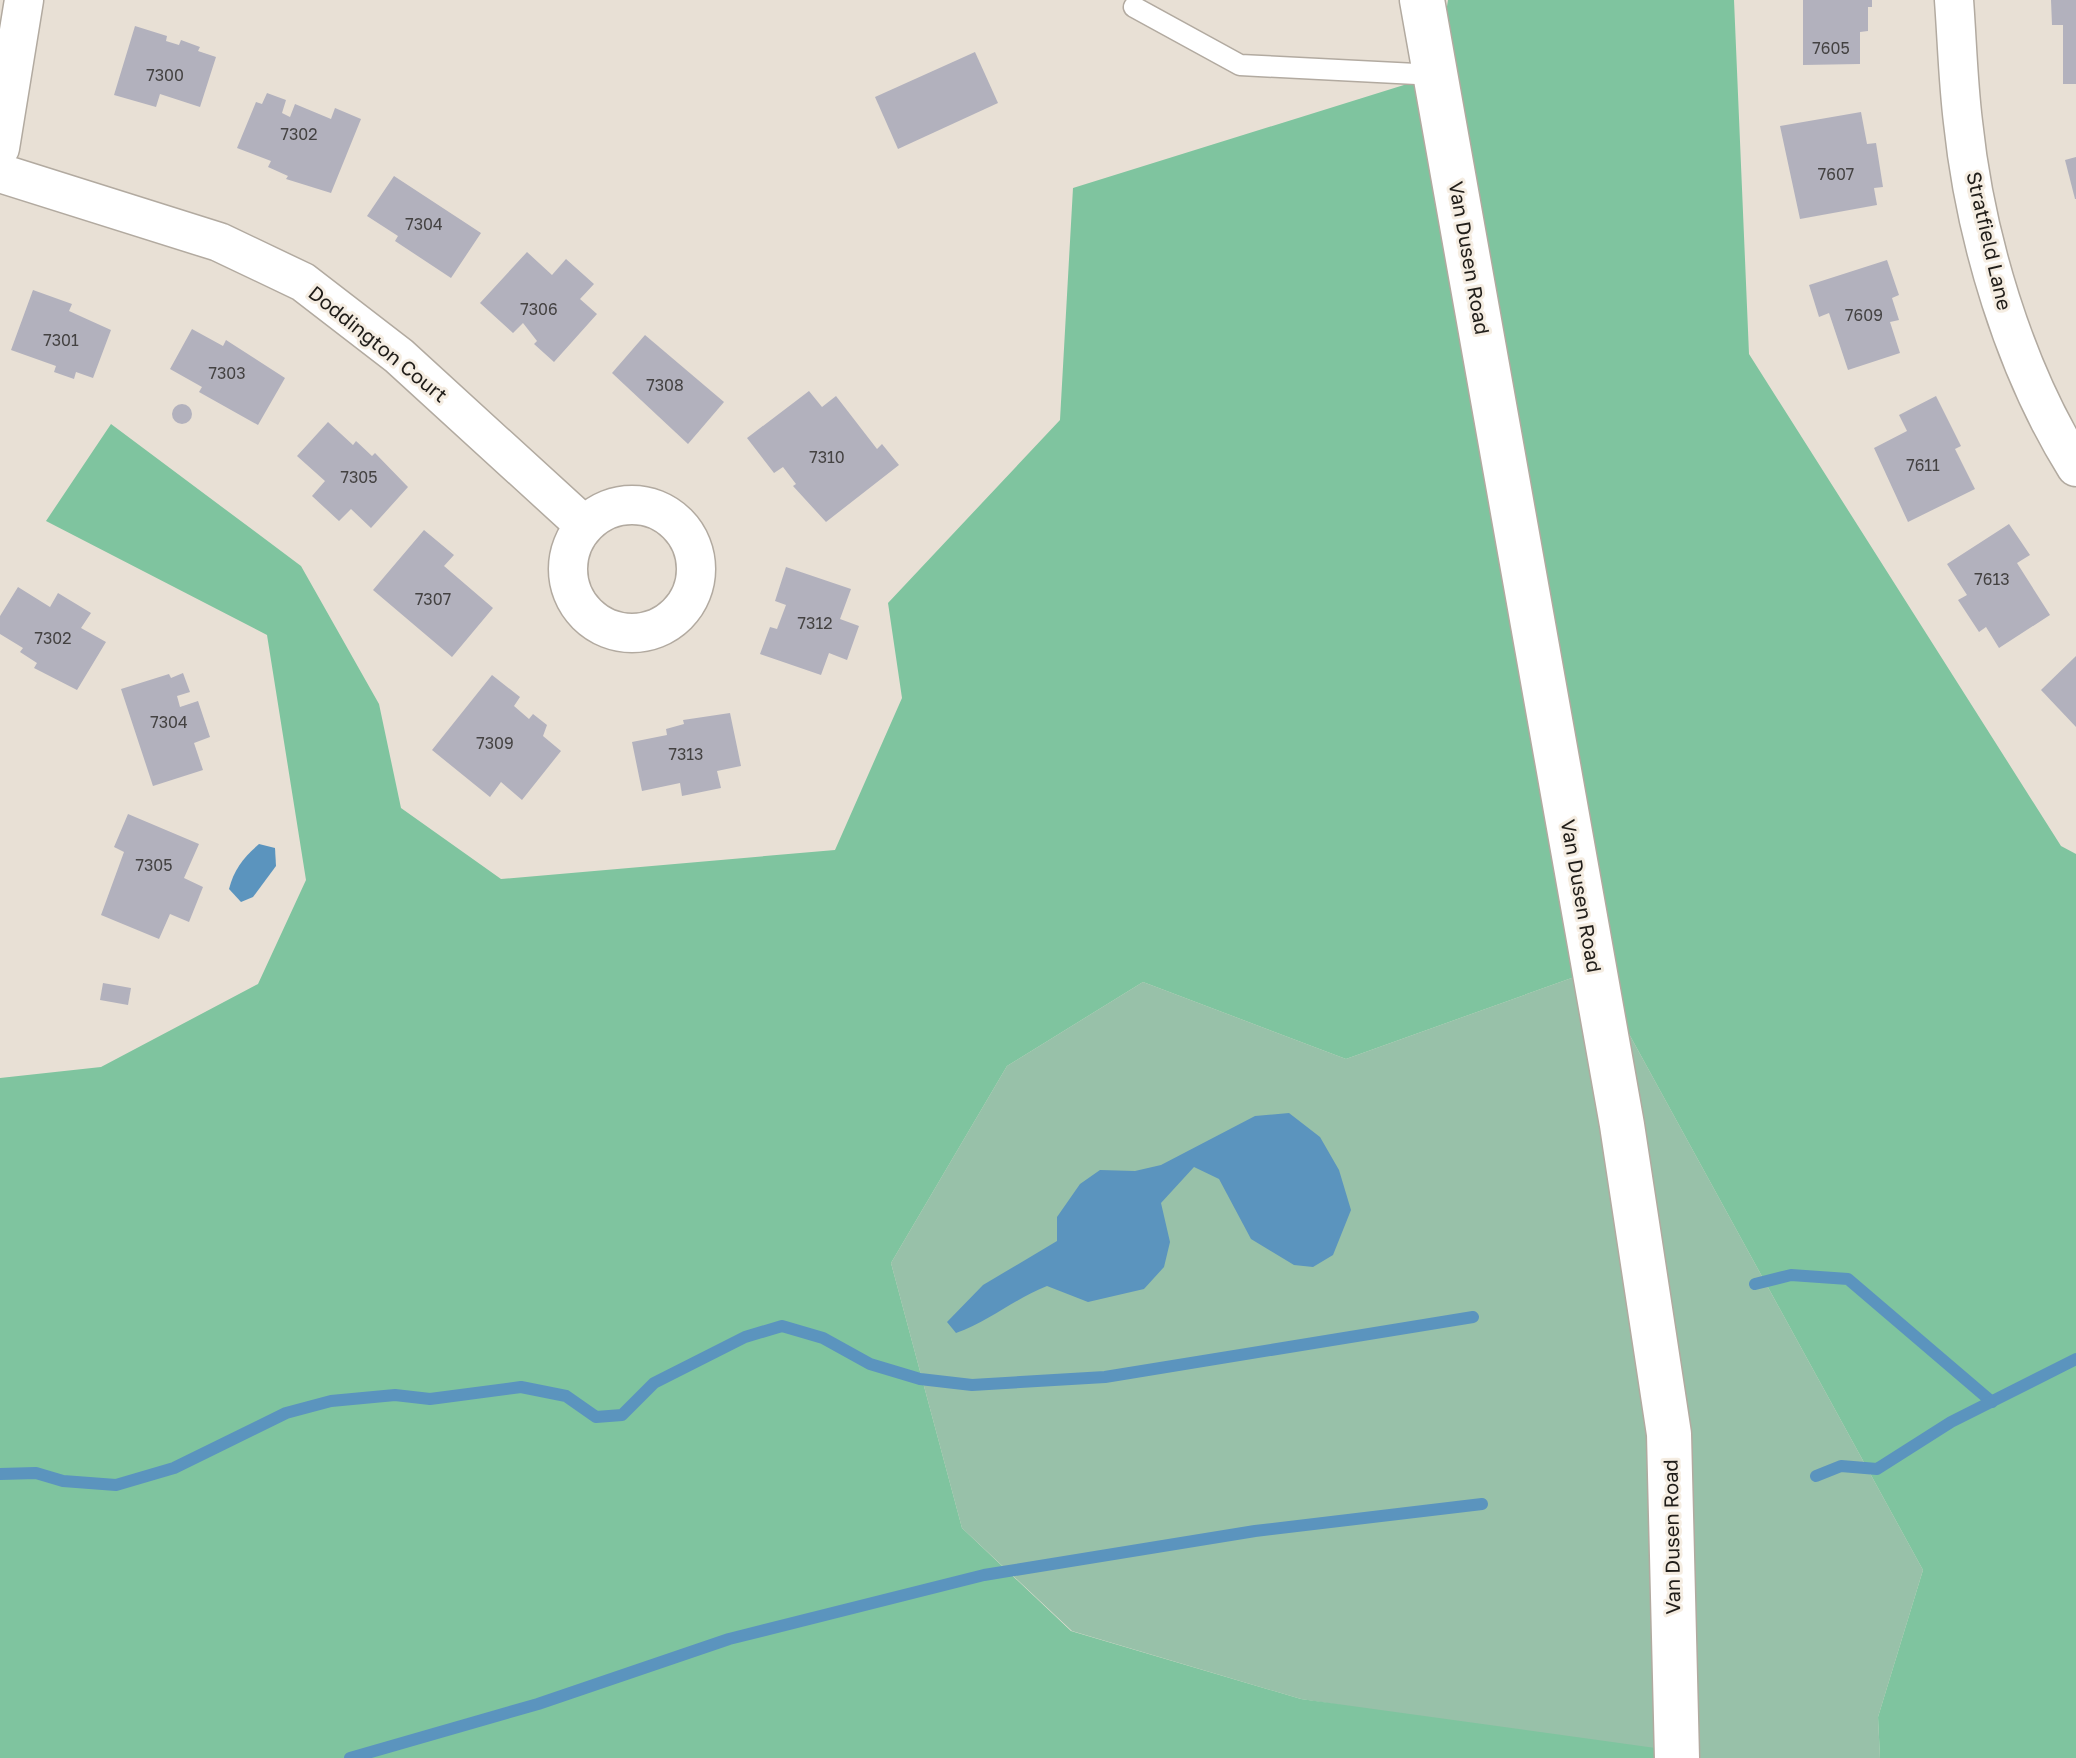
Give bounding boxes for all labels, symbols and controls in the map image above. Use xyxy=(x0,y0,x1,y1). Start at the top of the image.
house number: 7605 xyxy=(1812,38,1850,58)
house number: 7300 xyxy=(146,65,184,85)
house number: 7302 xyxy=(280,124,318,144)
house number: 7607 xyxy=(1818,164,1854,184)
street label: Stratfield Lane xyxy=(1962,169,2018,312)
street label: Van Dusen Road xyxy=(1445,179,1495,336)
house number: 7304 xyxy=(405,214,443,234)
street label: Doddington Court xyxy=(304,280,453,407)
house number: 7306 xyxy=(520,299,558,319)
house number: 7609 xyxy=(1845,305,1883,325)
house number: 7301 xyxy=(43,330,79,350)
house number: 7303 xyxy=(208,363,246,383)
house number: 7308 xyxy=(646,375,684,395)
house number: 7310 xyxy=(809,447,845,467)
house number: 7611 xyxy=(1906,455,1940,475)
house number: 7305 xyxy=(340,467,378,487)
house number: 7613 xyxy=(1974,569,2010,589)
house number: 7307 xyxy=(415,589,451,609)
house number: 7312 xyxy=(798,613,832,633)
house number: 7302 xyxy=(34,628,72,648)
house number: 7304 xyxy=(150,712,188,732)
house number: 7309 xyxy=(476,733,514,753)
house number: 7313 xyxy=(669,744,703,764)
street label: Van Dusen Road xyxy=(1557,817,1607,974)
house number: 7305 xyxy=(135,855,173,875)
street label: Van Dusen Road xyxy=(1658,1459,1684,1615)

